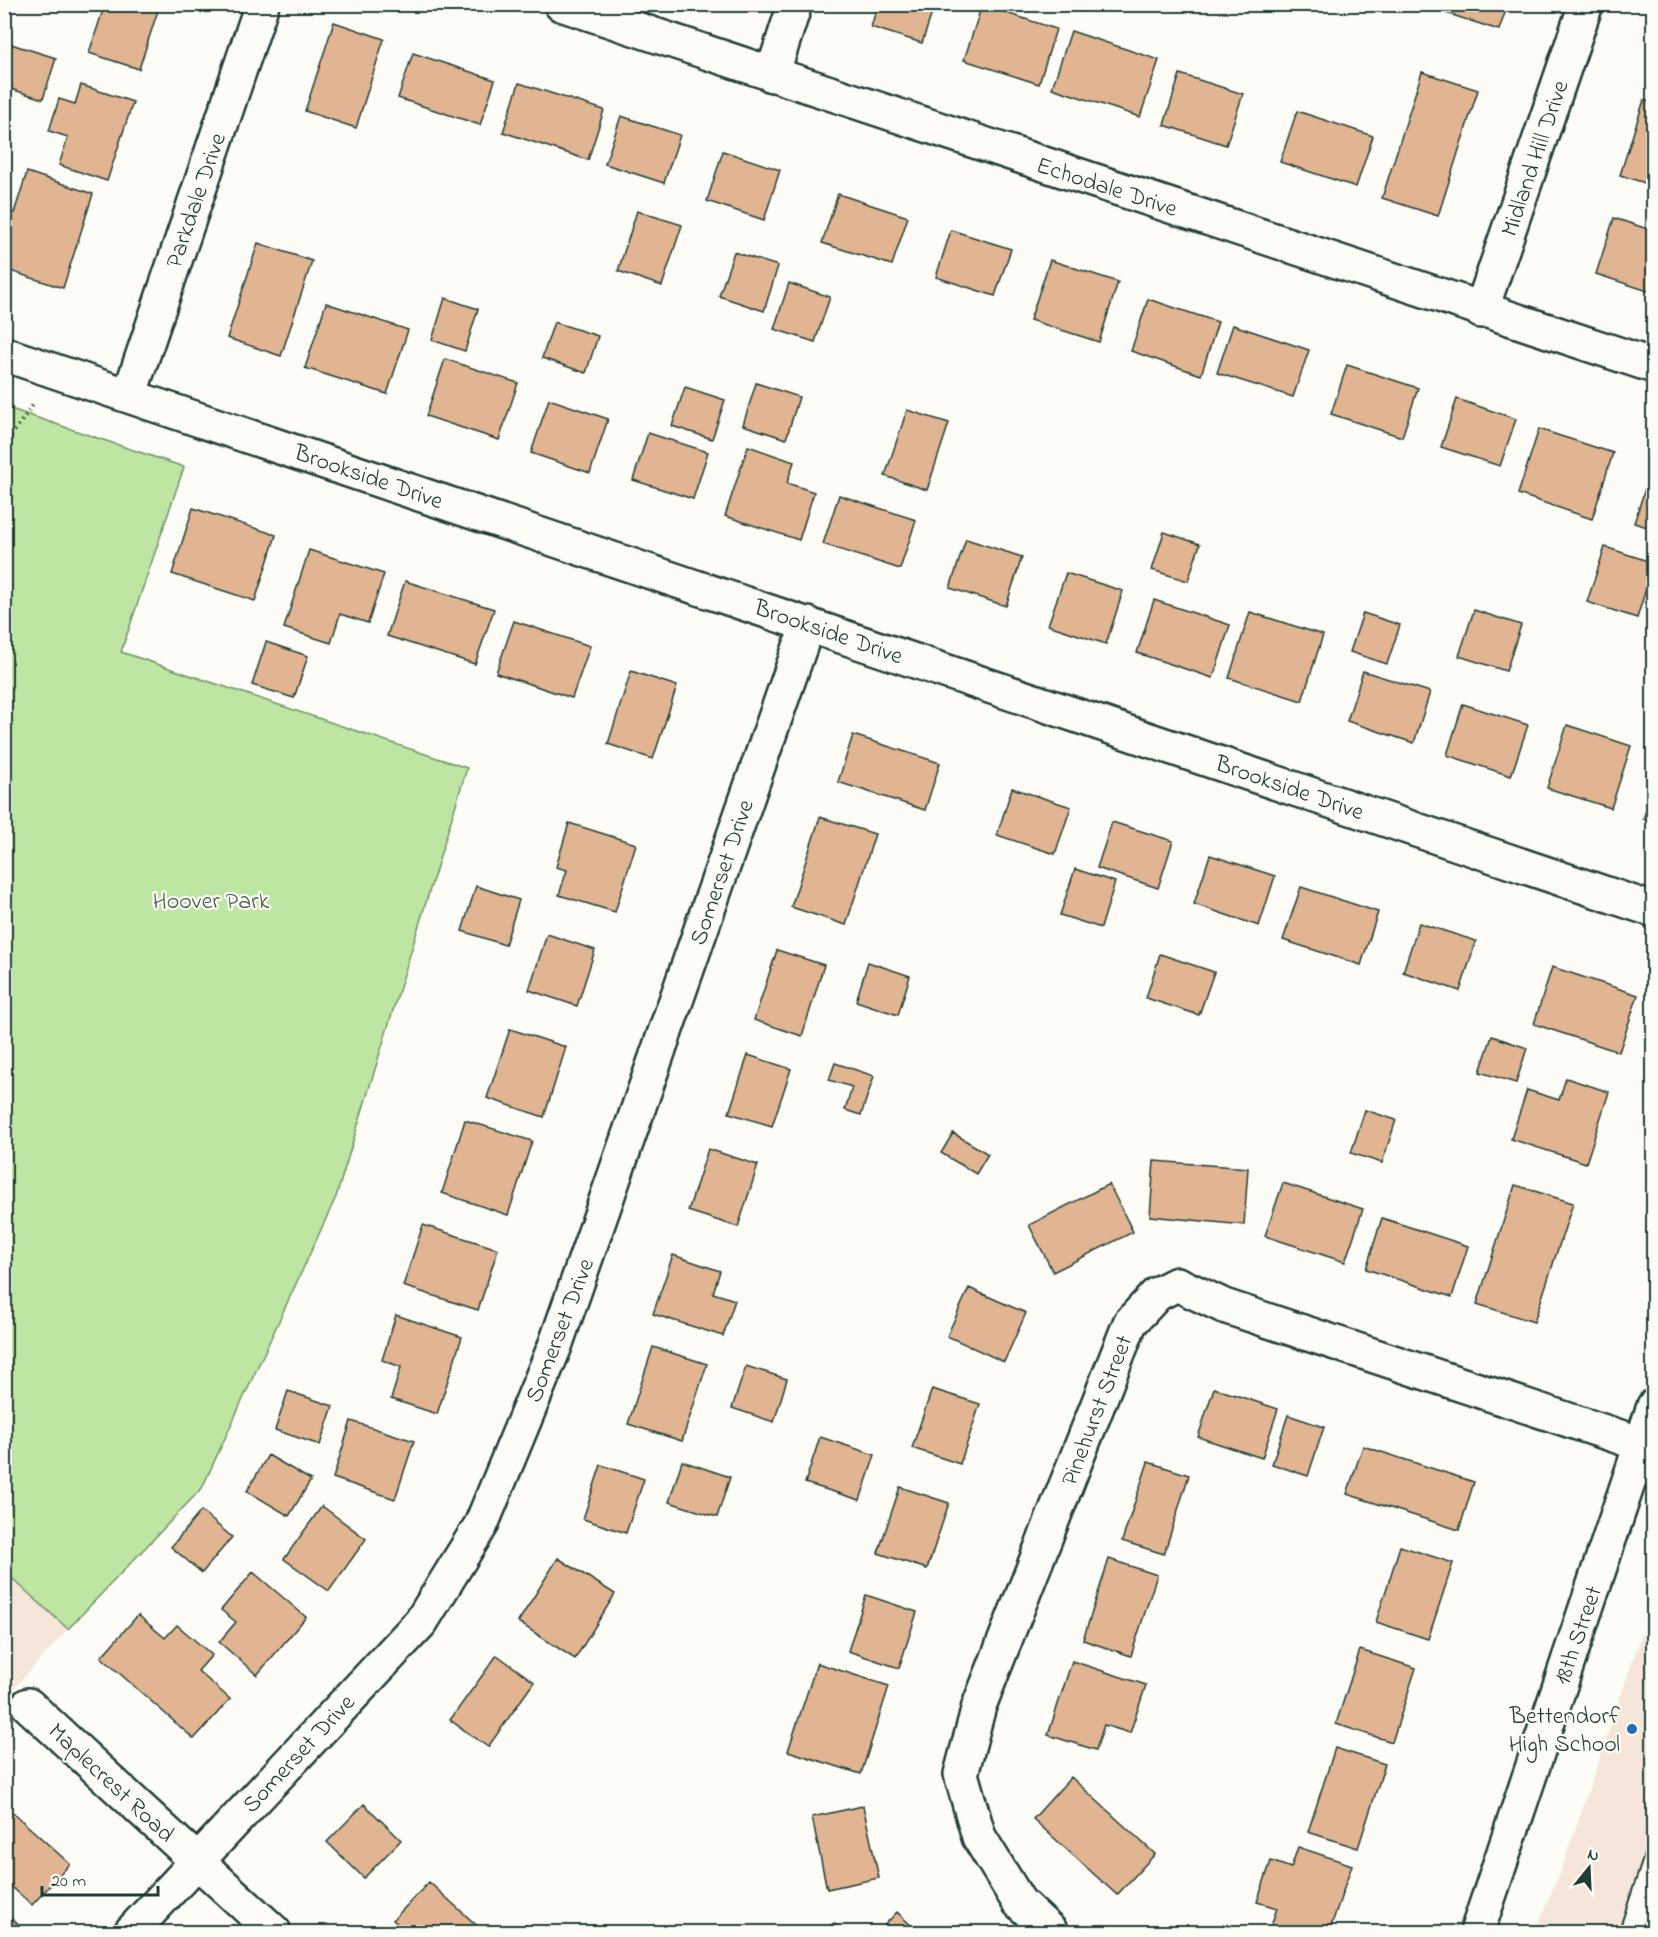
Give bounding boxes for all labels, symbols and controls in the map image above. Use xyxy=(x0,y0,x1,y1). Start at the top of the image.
street label: Midland Hill Drive xyxy=(1493,76,1580,242)
street label: Parkdale Drive xyxy=(158,128,237,273)
street label: Echodale Drive xyxy=(1031,149,1181,228)
street label: Brookside Drive xyxy=(288,436,448,520)
street label: Brookside Drive xyxy=(748,591,908,675)
street label: Brookside Drive xyxy=(1209,747,1369,831)
street label: Somerset Drive xyxy=(682,795,765,950)
park label: Hoover Park xyxy=(153,885,270,920)
street label: Somerset Drive xyxy=(518,1254,605,1408)
street label: Pinehurst Street xyxy=(1054,1331,1143,1491)
street label: 18th Street xyxy=(1546,1582,1613,1690)
street label: Somerset Drive xyxy=(235,1687,365,1822)
place label: Bettendorf High School xyxy=(1509,1700,1621,1763)
street label: Maplecrest Road xyxy=(39,1716,182,1852)
marker: Bettendorf High School xyxy=(1625,1722,1639,1736)
north arrow xyxy=(1559,1838,1619,1898)
text: N xyxy=(1584,1843,1602,1869)
scale bar xyxy=(42,1859,158,1897)
text: 20 m xyxy=(51,1869,86,1895)

